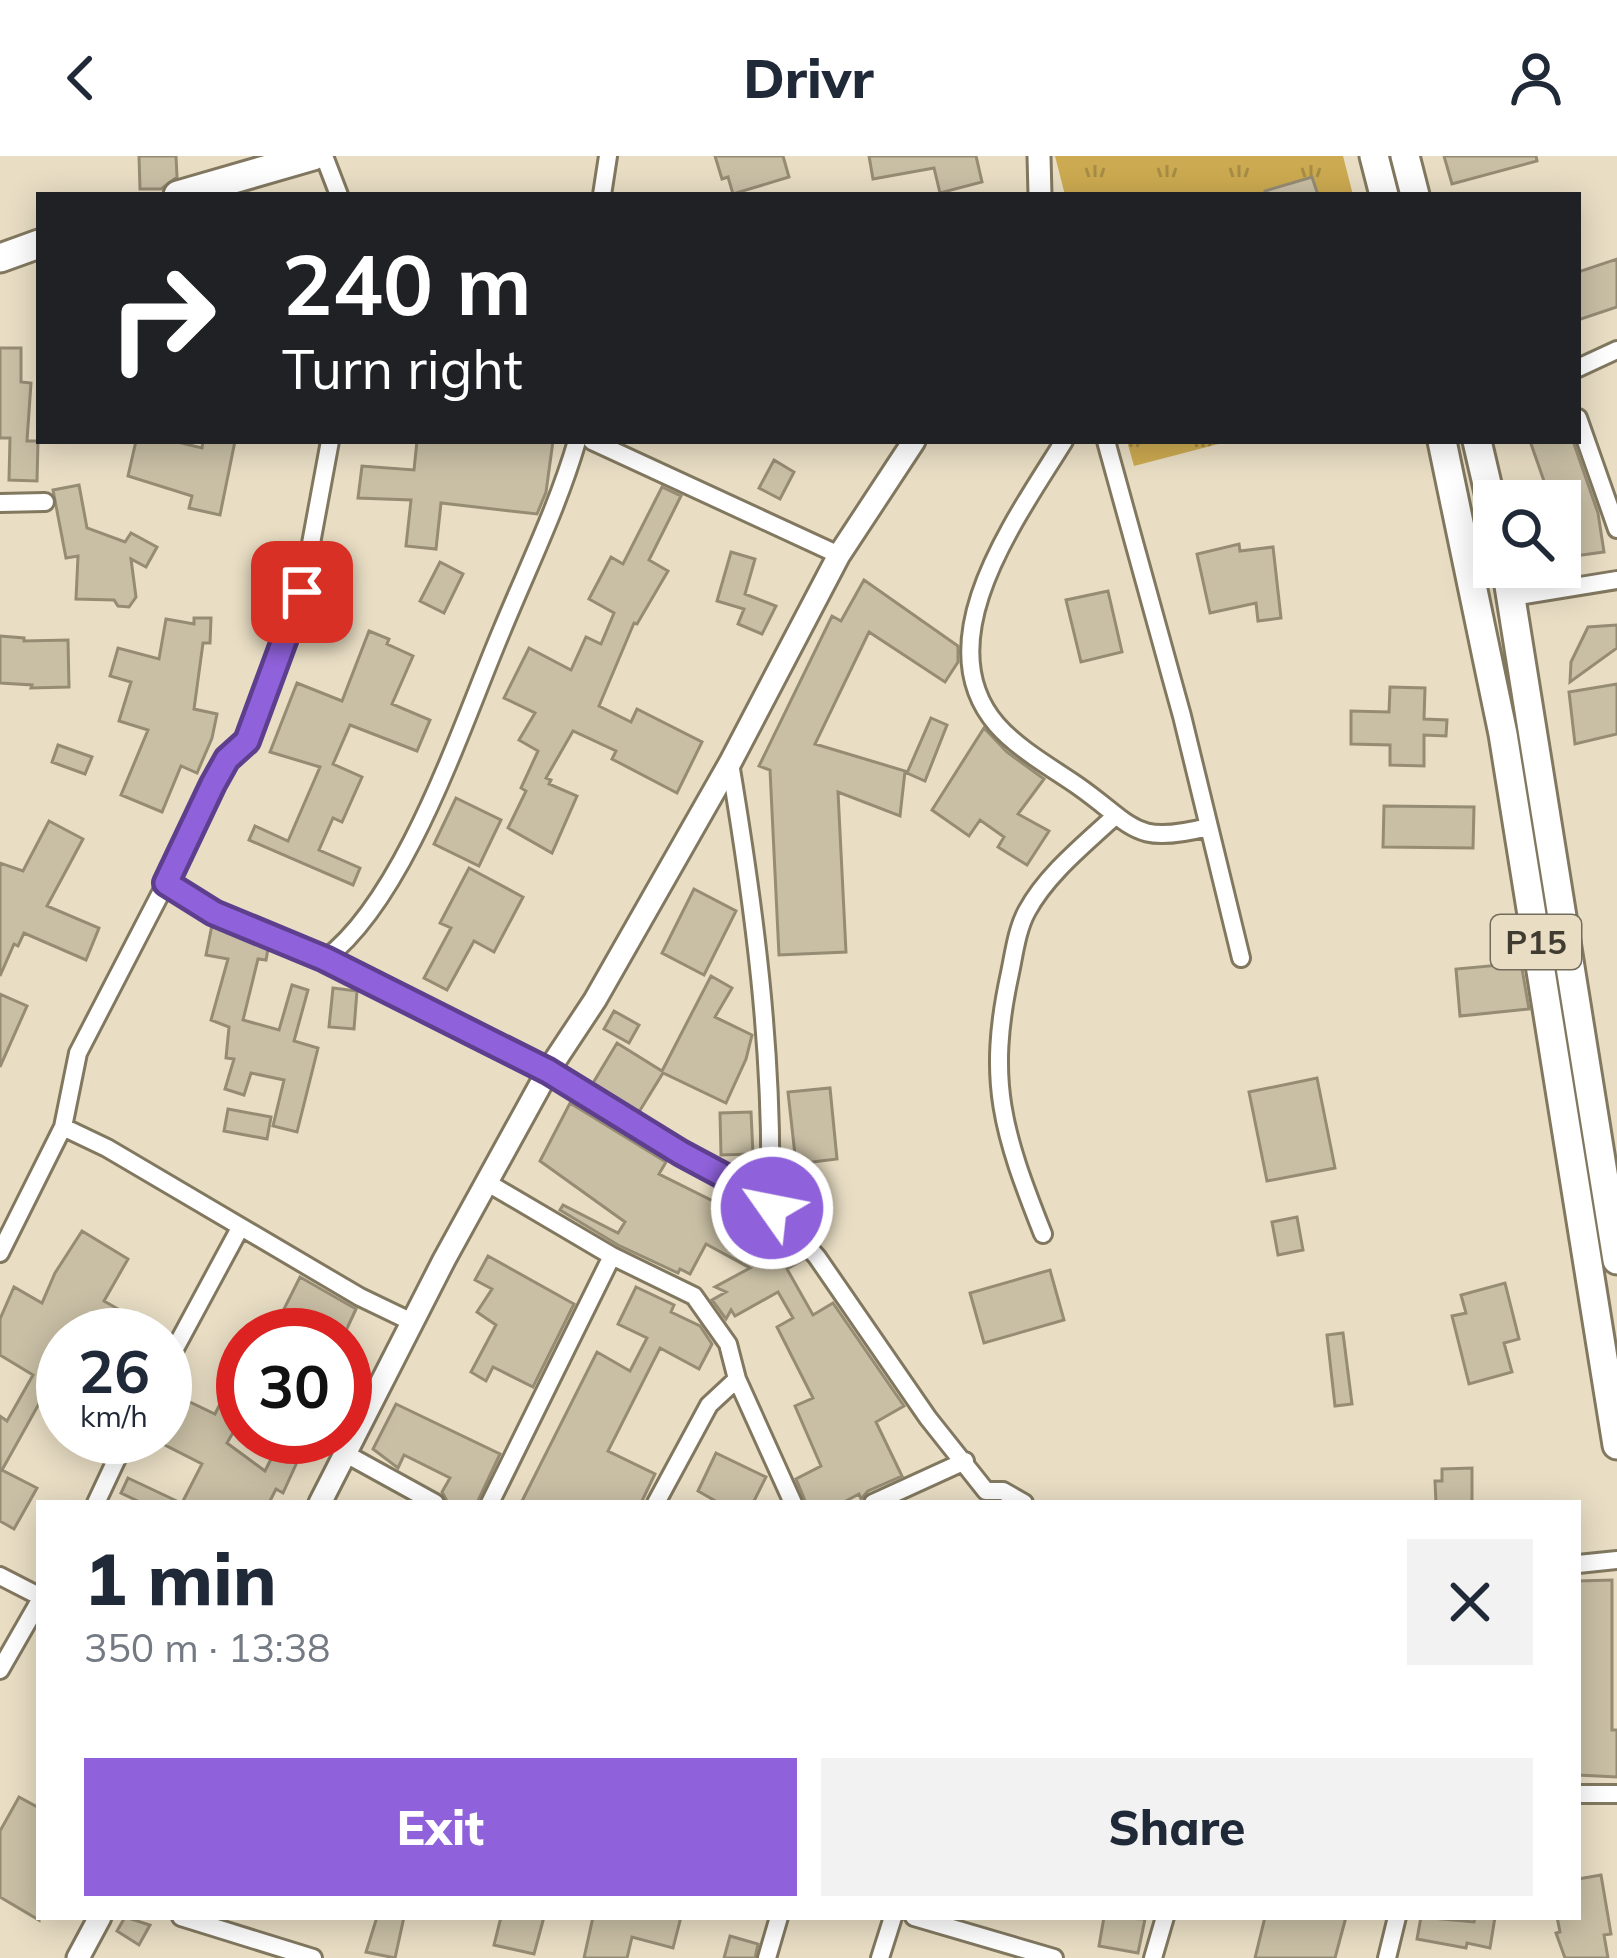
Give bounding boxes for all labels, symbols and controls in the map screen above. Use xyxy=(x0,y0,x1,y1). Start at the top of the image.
text: Drivr xyxy=(743,44,874,112)
icon: back xyxy=(48,45,114,111)
icon: person xyxy=(1503,45,1569,111)
text: 240 m xyxy=(282,231,532,336)
icon: right xyxy=(84,240,240,396)
text: Turn right xyxy=(282,335,523,403)
map controls xyxy=(1473,480,1581,588)
button: search xyxy=(1473,480,1581,588)
pin xyxy=(251,541,353,643)
icon: arrive xyxy=(269,559,335,625)
road number: P15 xyxy=(1491,915,1581,969)
position arrow xyxy=(709,1145,835,1271)
speed limit sign: 30 xyxy=(216,1308,372,1464)
text: 26 xyxy=(78,1333,150,1408)
text: km/h xyxy=(80,1397,148,1435)
text: 1 min xyxy=(84,1533,277,1623)
button: close xyxy=(1407,1539,1533,1665)
text: 350 m · 13:38 xyxy=(84,1623,330,1672)
button: Exit xyxy=(84,1758,797,1896)
button: Share xyxy=(821,1758,1533,1896)

